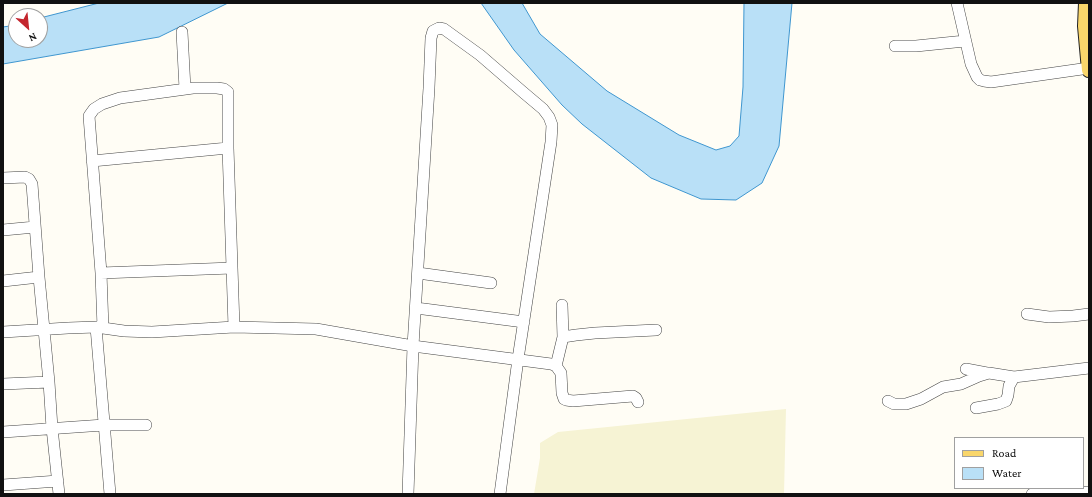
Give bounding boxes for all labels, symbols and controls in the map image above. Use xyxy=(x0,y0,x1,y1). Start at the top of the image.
north arrow xyxy=(8,8,48,48)
text: N xyxy=(27,31,39,45)
legend xyxy=(954,437,1084,489)
text: Road xyxy=(992,446,1016,460)
text: Water xyxy=(992,466,1021,480)

